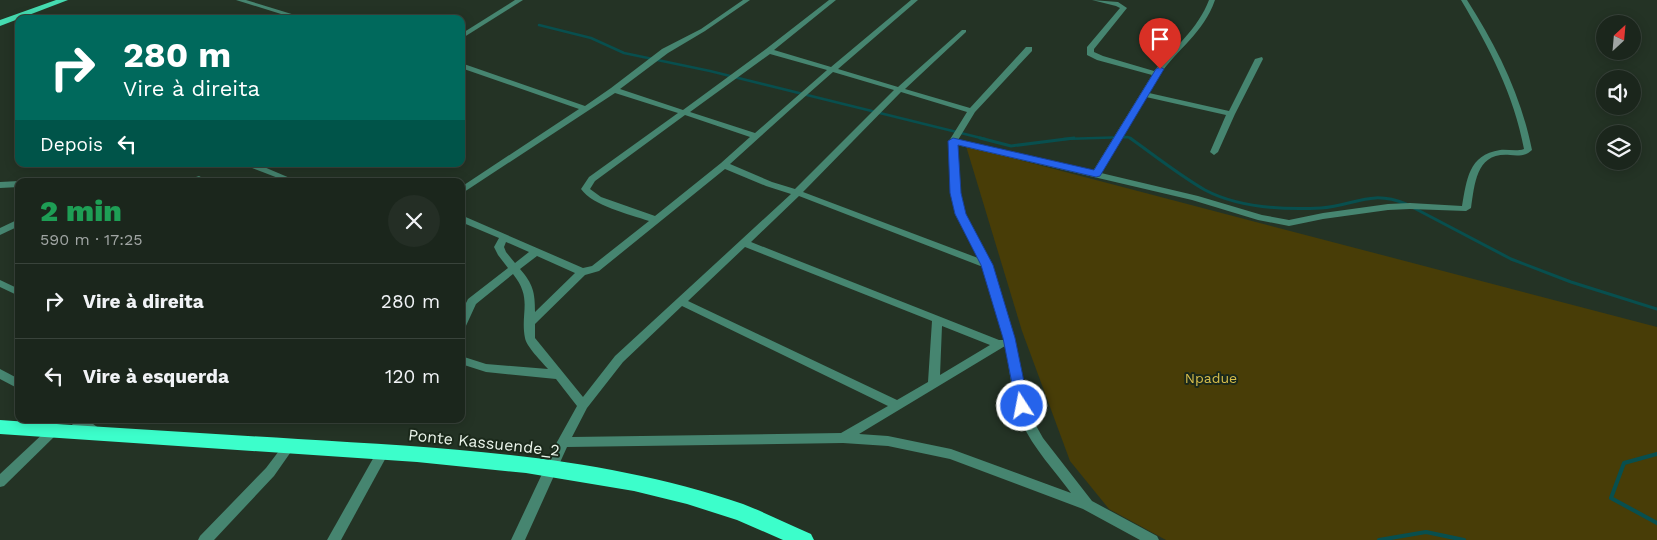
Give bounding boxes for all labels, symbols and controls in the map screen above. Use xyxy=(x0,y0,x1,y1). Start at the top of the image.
north arrow xyxy=(1596,15,1641,60)
map controls xyxy=(1596,15,1641,170)
pin xyxy=(1139,18,1181,69)
icon: arrive xyxy=(1146,25,1174,53)
text: 280 m xyxy=(123,34,231,76)
icon: right xyxy=(40,35,105,100)
button: sound xyxy=(1596,70,1641,115)
text: Vire à direita xyxy=(123,76,260,101)
button: layers xyxy=(1596,125,1641,170)
icon: left xyxy=(113,130,141,158)
text: Depois xyxy=(40,133,103,156)
text: 2 min xyxy=(40,193,122,228)
button: close xyxy=(388,195,440,247)
text: 590 m · 17:25 xyxy=(40,230,143,249)
icon: right xyxy=(40,287,68,315)
text: Vire à direita xyxy=(83,290,204,313)
text: 280 m xyxy=(381,290,440,313)
icon: left xyxy=(40,362,68,390)
text: Vire à esquerda xyxy=(83,365,229,388)
text: 120 m xyxy=(385,365,440,388)
park label: Npadue xyxy=(1185,370,1237,386)
position arrow xyxy=(995,379,1047,431)
street label: Ponte Kassuende_2 xyxy=(407,425,561,460)

